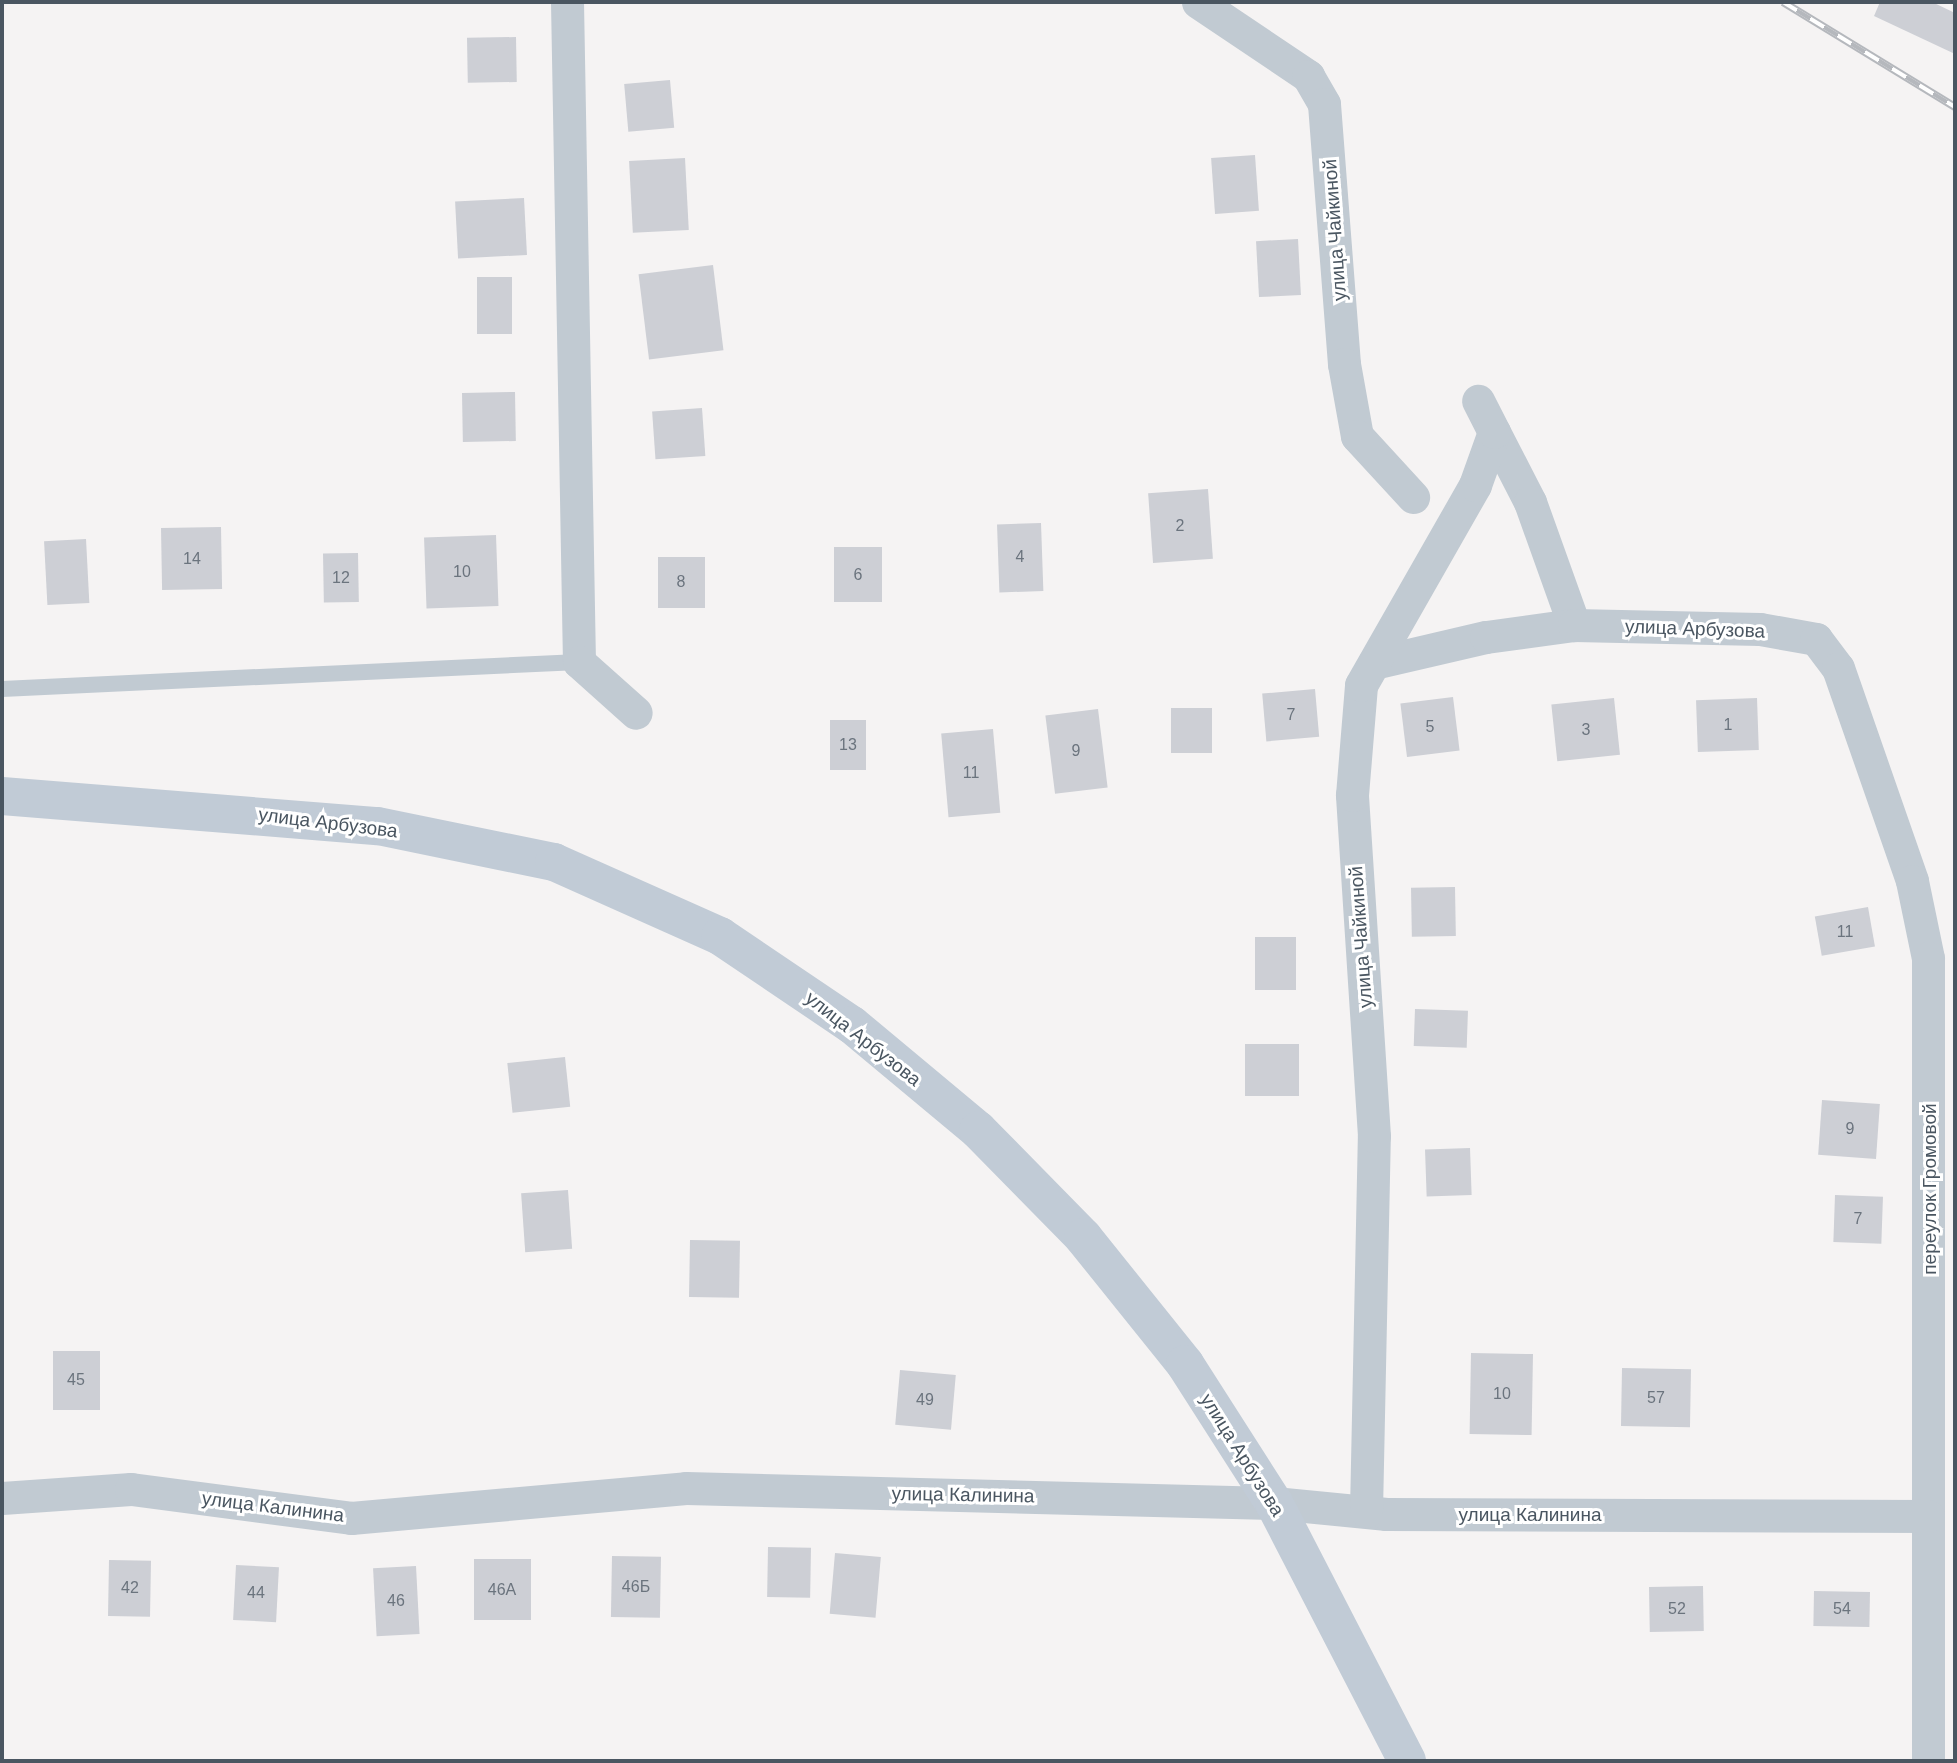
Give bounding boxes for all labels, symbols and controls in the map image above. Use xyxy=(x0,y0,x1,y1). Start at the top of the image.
street label: улица Чайкиной xyxy=(1319,158,1351,302)
house number: 2 xyxy=(1176,516,1184,536)
house number: 4 xyxy=(1016,547,1024,567)
house number: 14 xyxy=(183,549,201,569)
house number: 10 xyxy=(453,562,471,582)
house number: 6 xyxy=(854,565,862,585)
house number: 12 xyxy=(332,568,350,588)
house number: 8 xyxy=(677,572,685,592)
street label: улица Арбузова xyxy=(1625,615,1765,643)
house number: 7 xyxy=(1287,705,1295,725)
house number: 1 xyxy=(1724,715,1732,735)
house number: 5 xyxy=(1426,717,1434,737)
house number: 3 xyxy=(1582,720,1590,740)
house number: 13 xyxy=(839,735,857,755)
house number: 9 xyxy=(1072,741,1080,761)
house number: 11 xyxy=(963,763,979,783)
street label: улица Арбузова xyxy=(257,803,399,843)
street label: улица Чайкиной xyxy=(1345,865,1377,1009)
house number: 11 xyxy=(1837,922,1853,942)
street label: улица Арбузова xyxy=(801,987,925,1091)
street label: переулок Громовой xyxy=(1919,1103,1941,1275)
house number: 9 xyxy=(1846,1119,1854,1139)
house number: 7 xyxy=(1854,1209,1862,1229)
house number: 45 xyxy=(67,1370,85,1390)
house number: 10 xyxy=(1493,1384,1511,1404)
house number: 57 xyxy=(1647,1388,1665,1408)
street label: улица Арбузова xyxy=(1195,1389,1289,1521)
house number: 49 xyxy=(916,1390,934,1410)
street label: улица Калинина xyxy=(891,1482,1035,1508)
street label: улица Калинина xyxy=(201,1487,345,1527)
street label: улица Калинина xyxy=(1458,1504,1602,1526)
house number: 46Б xyxy=(622,1577,650,1597)
house number: 42 xyxy=(121,1578,139,1598)
house number: 46А xyxy=(488,1580,516,1600)
house number: 44 xyxy=(247,1583,265,1603)
house number: 46 xyxy=(387,1591,405,1611)
house number: 52 xyxy=(1668,1599,1686,1619)
house number: 54 xyxy=(1833,1599,1851,1619)

